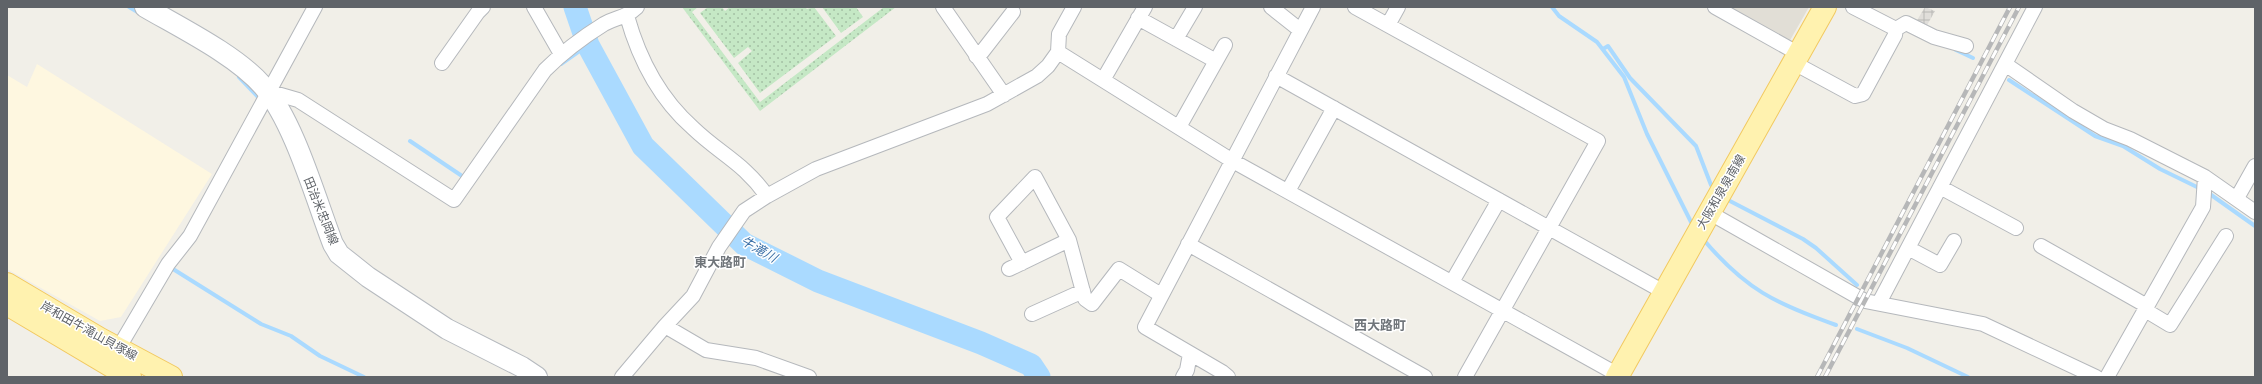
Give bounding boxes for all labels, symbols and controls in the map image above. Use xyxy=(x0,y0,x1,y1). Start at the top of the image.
street label: 大阪和泉泉南線 xyxy=(1693,152,1749,232)
street label: 田治米忠岡線 xyxy=(300,175,342,247)
water label: 牛滝川 xyxy=(738,232,782,267)
district label: 東大路町 xyxy=(694,254,746,271)
street label: 岸和田牛滝山貝塚線 xyxy=(38,298,140,364)
district label: 西大路町 xyxy=(1354,317,1406,334)

